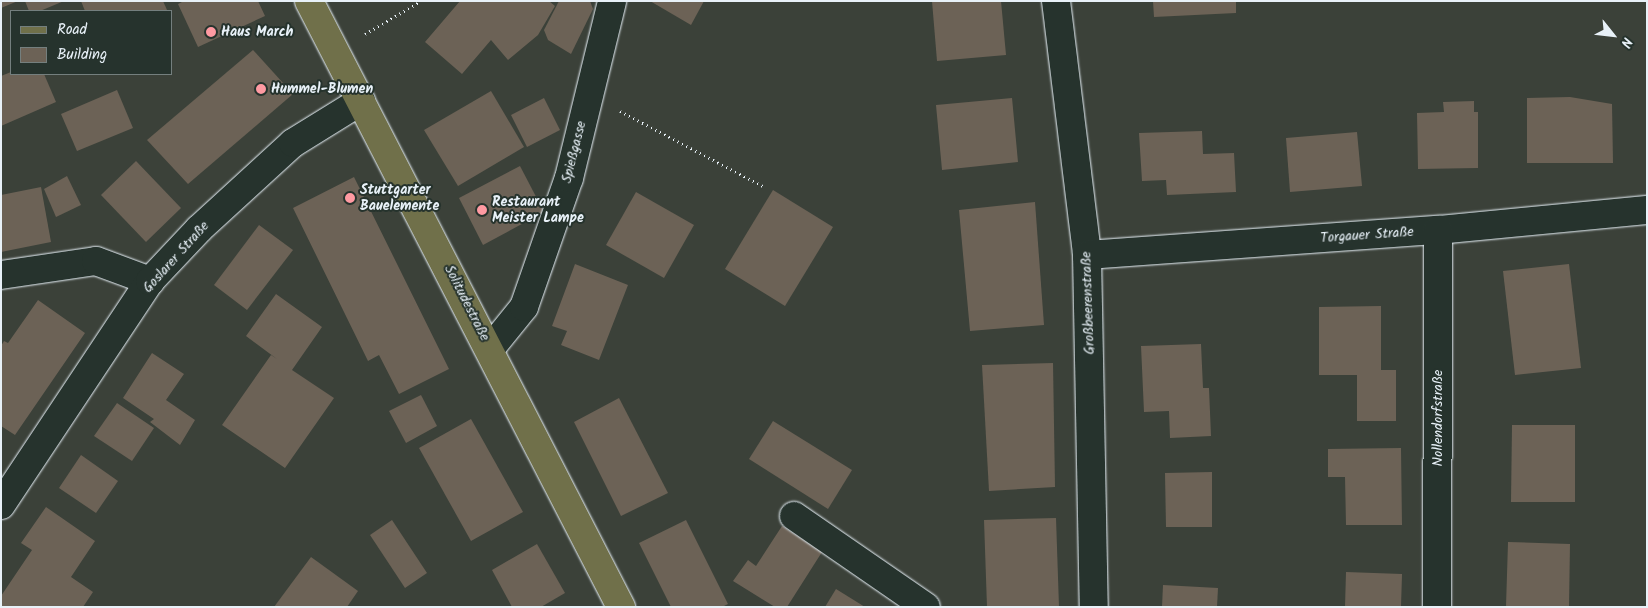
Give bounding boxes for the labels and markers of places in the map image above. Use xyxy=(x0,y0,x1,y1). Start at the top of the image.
place label: Haus March xyxy=(221,24,294,40)
marker: Haus March xyxy=(205,26,217,38)
place label: Hummel-Blumen xyxy=(271,81,373,97)
marker: Hummel-Blumen xyxy=(255,83,267,95)
place label: Stuttgarter Bauelemente xyxy=(360,182,439,214)
marker: Stuttgarter Bauelemente xyxy=(344,192,356,204)
place label: Restaurant Meister Lampe xyxy=(492,194,584,226)
marker: Restaurant Meister Lampe xyxy=(476,204,488,216)

